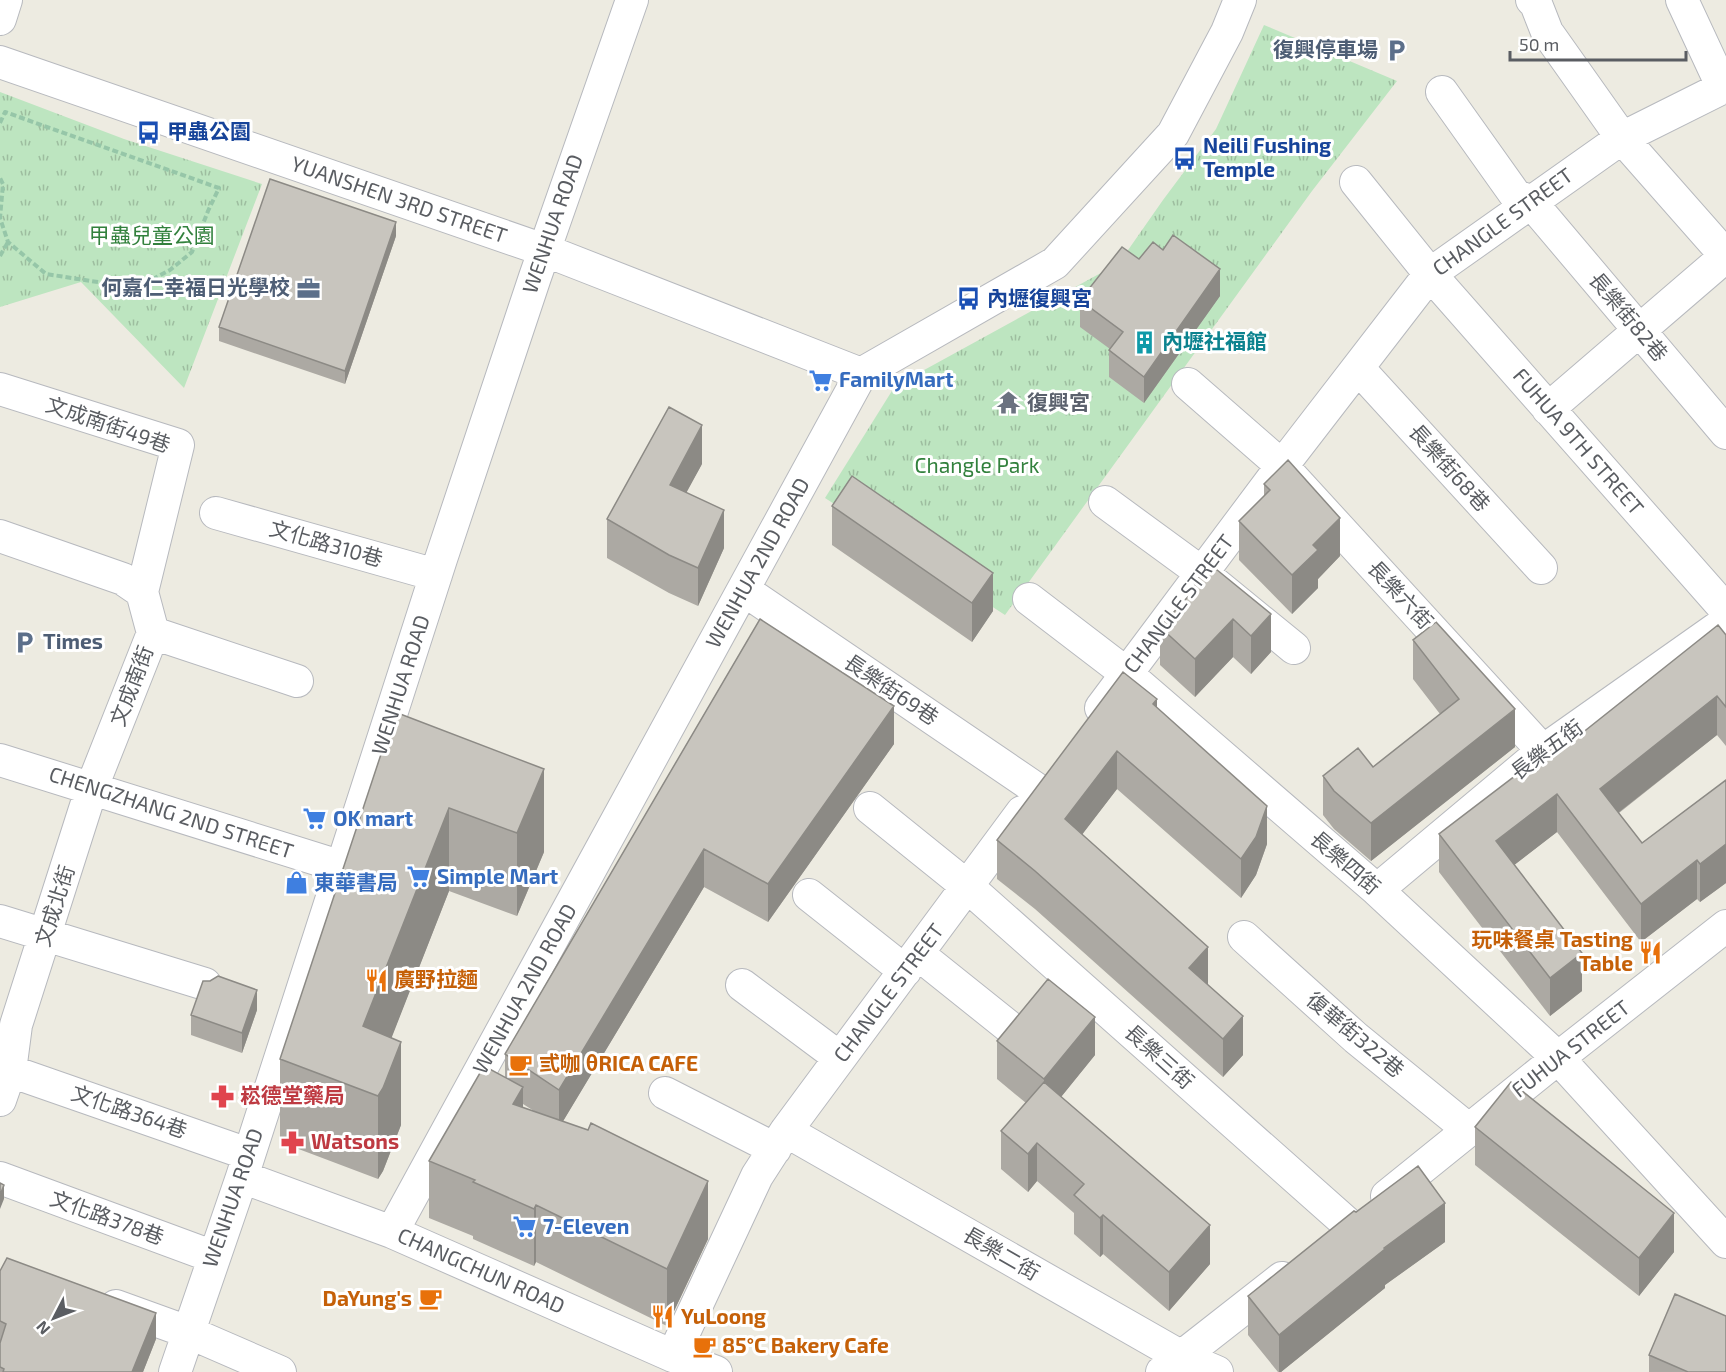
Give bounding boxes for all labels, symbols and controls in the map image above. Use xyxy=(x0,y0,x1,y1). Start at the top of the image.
scale bar xyxy=(1510,24,1686,62)
text: 50 m xyxy=(1519,33,1559,55)
place label: 復興停車場 xyxy=(1273,36,1378,61)
parking icon: 復興停車場 xyxy=(1383,37,1409,63)
place label: 甲蟲公園 xyxy=(167,118,251,143)
bus stop icon: 甲蟲公園 xyxy=(136,119,162,145)
place label: Neili Fushing Temple xyxy=(1203,132,1331,181)
bus stop icon: Neili Fushing Temple xyxy=(1172,145,1198,171)
street label: YUANSHEN 3RD STREET xyxy=(288,150,511,247)
street label: WENHUA ROAD xyxy=(516,151,587,296)
street label: CHANGLE STREET xyxy=(1427,162,1577,280)
park label: 甲蟲兒童公園 xyxy=(89,222,215,247)
street label: 長樂街82巷 xyxy=(1585,266,1674,366)
place label: 何嘉仁幸福日光學校 xyxy=(101,274,290,299)
office icon: 何嘉仁幸福日光學校 xyxy=(295,275,321,301)
place label: 內壢復興宮 xyxy=(987,285,1092,310)
bus stop icon: 內壢復興宮 xyxy=(956,286,982,312)
place label: 內壢社福館 xyxy=(1162,328,1267,353)
building icon: 內壢社福館 xyxy=(1131,329,1157,355)
street label: FUHUA 9TH STREET xyxy=(1509,363,1650,519)
place label: FamilyMart xyxy=(839,366,954,392)
supermarket icon: FamilyMart xyxy=(808,367,834,393)
place label: 復興宮 xyxy=(1027,389,1090,414)
temple icon: 復興宮 xyxy=(996,390,1022,416)
street label: 文成南街49巷 xyxy=(43,391,174,457)
street label: 長樂街68巷 xyxy=(1404,418,1496,516)
park label: Changle Park xyxy=(915,452,1040,477)
street label: WENHUA 2ND ROAD xyxy=(700,473,814,652)
street label: 文化路310巷 xyxy=(267,514,386,571)
street label: CHANGLE STREET xyxy=(1118,529,1238,677)
street label: 長樂六街 xyxy=(1363,555,1439,633)
street label: WENHUA ROAD xyxy=(365,611,434,758)
place label: Times xyxy=(43,628,103,653)
parking icon: Times xyxy=(12,629,38,655)
street label: 文成南街 xyxy=(104,642,157,729)
street label: 長樂街69巷 xyxy=(840,648,944,729)
street label: 長樂五街 xyxy=(1505,714,1587,784)
street label: CHENGZHANG 2ND STREET xyxy=(46,760,297,863)
place label: OK mart xyxy=(333,805,414,830)
supermarket icon: OK mart xyxy=(302,806,328,832)
street label: 長樂四街 xyxy=(1306,825,1386,899)
street label: 文成北街 xyxy=(29,862,78,949)
place label: Simple Mart xyxy=(437,863,559,888)
supermarket icon: Simple Mart xyxy=(406,864,432,890)
place label: 東華書局 xyxy=(314,869,398,894)
shop icon: 東華書局 xyxy=(283,870,309,896)
street label: WENHUA 2ND ROAD xyxy=(467,899,581,1078)
street label: CHANGLE STREET xyxy=(828,918,948,1066)
place label: 玩味餐桌 Tasting Table xyxy=(1471,926,1633,975)
restaurant icon: 玩味餐桌 Tasting Table xyxy=(1638,939,1664,965)
place label: 廣野拉麵 xyxy=(394,966,478,991)
restaurant icon: 廣野拉麵 xyxy=(363,967,389,993)
street label: 復華街322巷 xyxy=(1302,986,1410,1082)
street label: FUHUA STREET xyxy=(1506,994,1634,1102)
street label: 長樂三街 xyxy=(1120,1018,1200,1093)
place label: 弎咖 θRICA CAFE xyxy=(539,1050,698,1075)
cafe icon: 弎咖 θRICA CAFE xyxy=(508,1051,534,1077)
street label: 文化路364巷 xyxy=(68,1079,191,1142)
place label: 崧德堂藥局 xyxy=(240,1082,345,1107)
pharmacy icon: 崧德堂藥局 xyxy=(209,1083,235,1109)
street label: WENHUA ROAD xyxy=(196,1125,267,1270)
place label: Watsons xyxy=(311,1128,399,1153)
pharmacy icon: Watsons xyxy=(280,1129,306,1155)
street label: 文化路378巷 xyxy=(47,1184,168,1249)
place label: 7-Eleven xyxy=(543,1213,629,1238)
supermarket icon: 7-Eleven xyxy=(512,1214,538,1240)
street label: 長樂二街 xyxy=(959,1221,1044,1285)
street label: CHANGCHUN ROAD xyxy=(394,1222,569,1318)
place label: DaYung's xyxy=(323,1285,412,1310)
cafe icon: DaYung's xyxy=(417,1286,443,1312)
north arrow xyxy=(24,1288,84,1348)
place label: YuLoong xyxy=(681,1303,766,1328)
restaurant icon: YuLoong xyxy=(650,1304,676,1330)
text: N xyxy=(32,1318,53,1339)
place label: 85°C Bakery Cafe xyxy=(722,1332,889,1358)
cafe icon: 85°C Bakery Cafe xyxy=(691,1333,717,1359)

